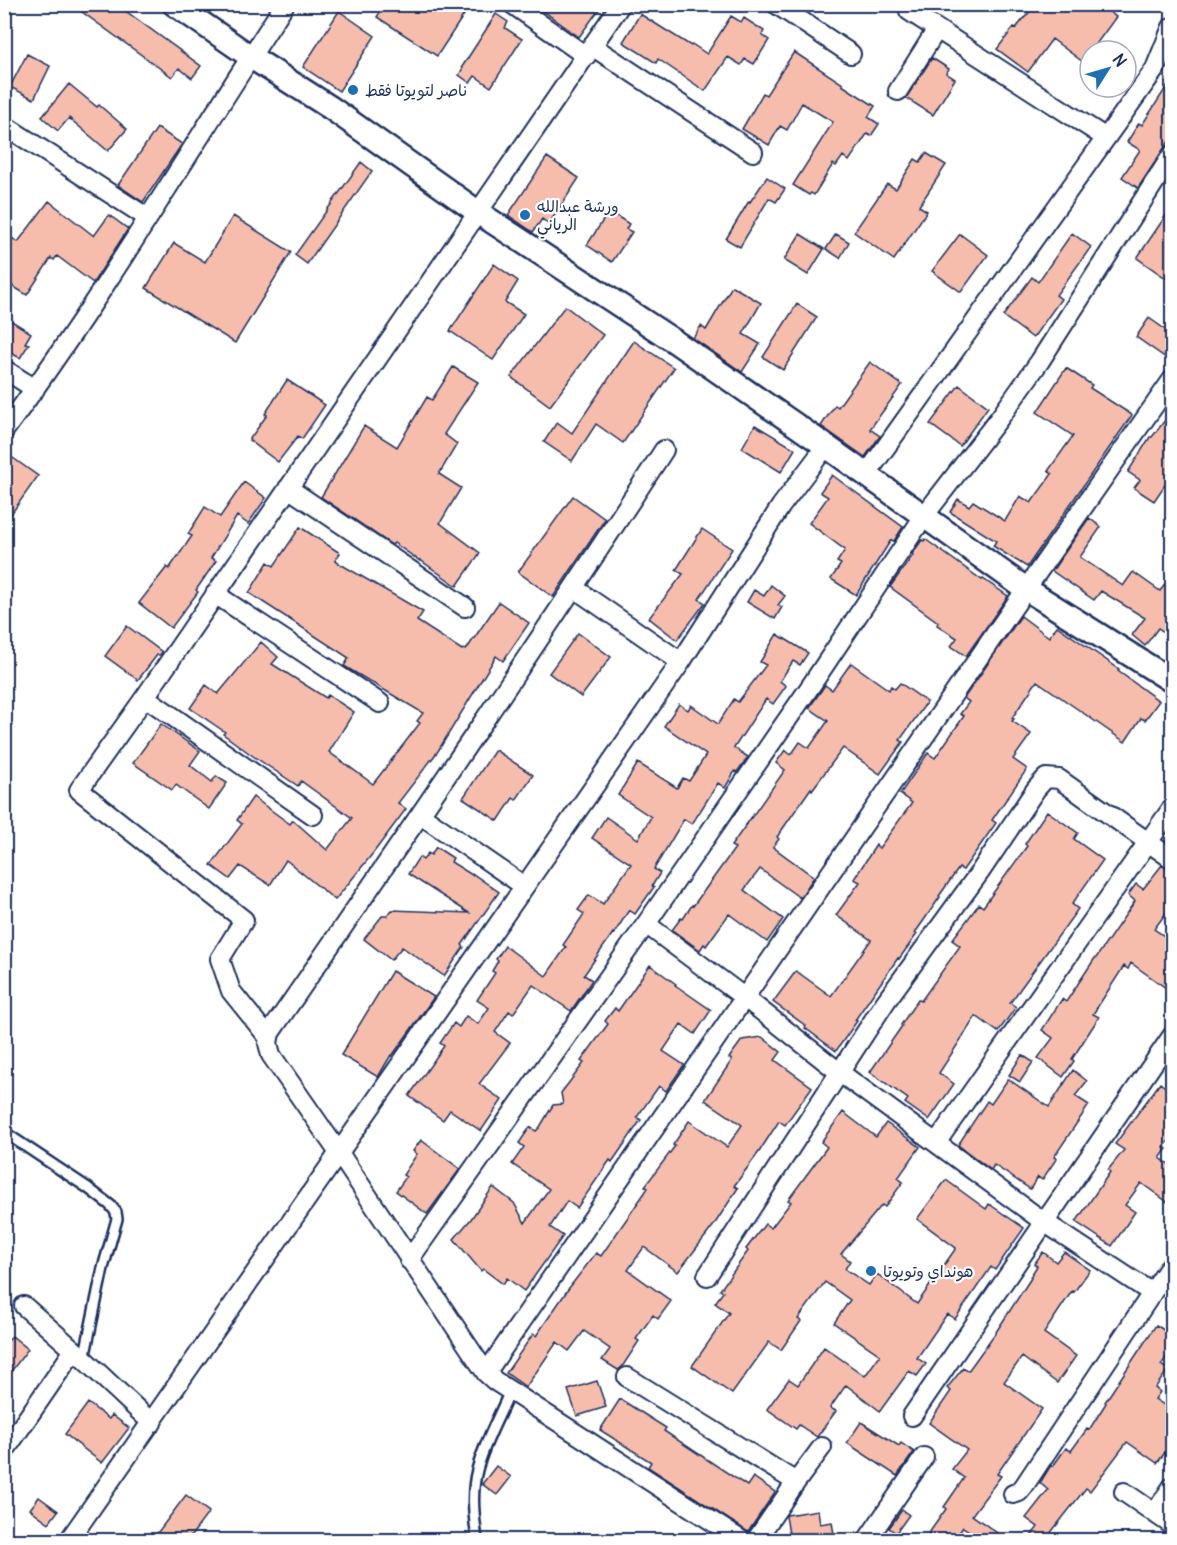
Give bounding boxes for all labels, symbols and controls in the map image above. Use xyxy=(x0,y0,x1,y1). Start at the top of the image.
north arrow xyxy=(1078,39,1138,99)
text: N xyxy=(1109,50,1131,70)
place label: ناصر لتويوتا فقط xyxy=(365,80,468,101)
marker: ناصر لتويوتا فقط xyxy=(346,83,360,97)
place label: ورشة عبدالله الرياني xyxy=(537,196,619,239)
marker: ورشة عبدالله الرياني xyxy=(518,208,532,222)
place label: هونداي وتويوتا xyxy=(883,1261,974,1283)
marker: هونداي وتويوتا xyxy=(864,1264,878,1278)

